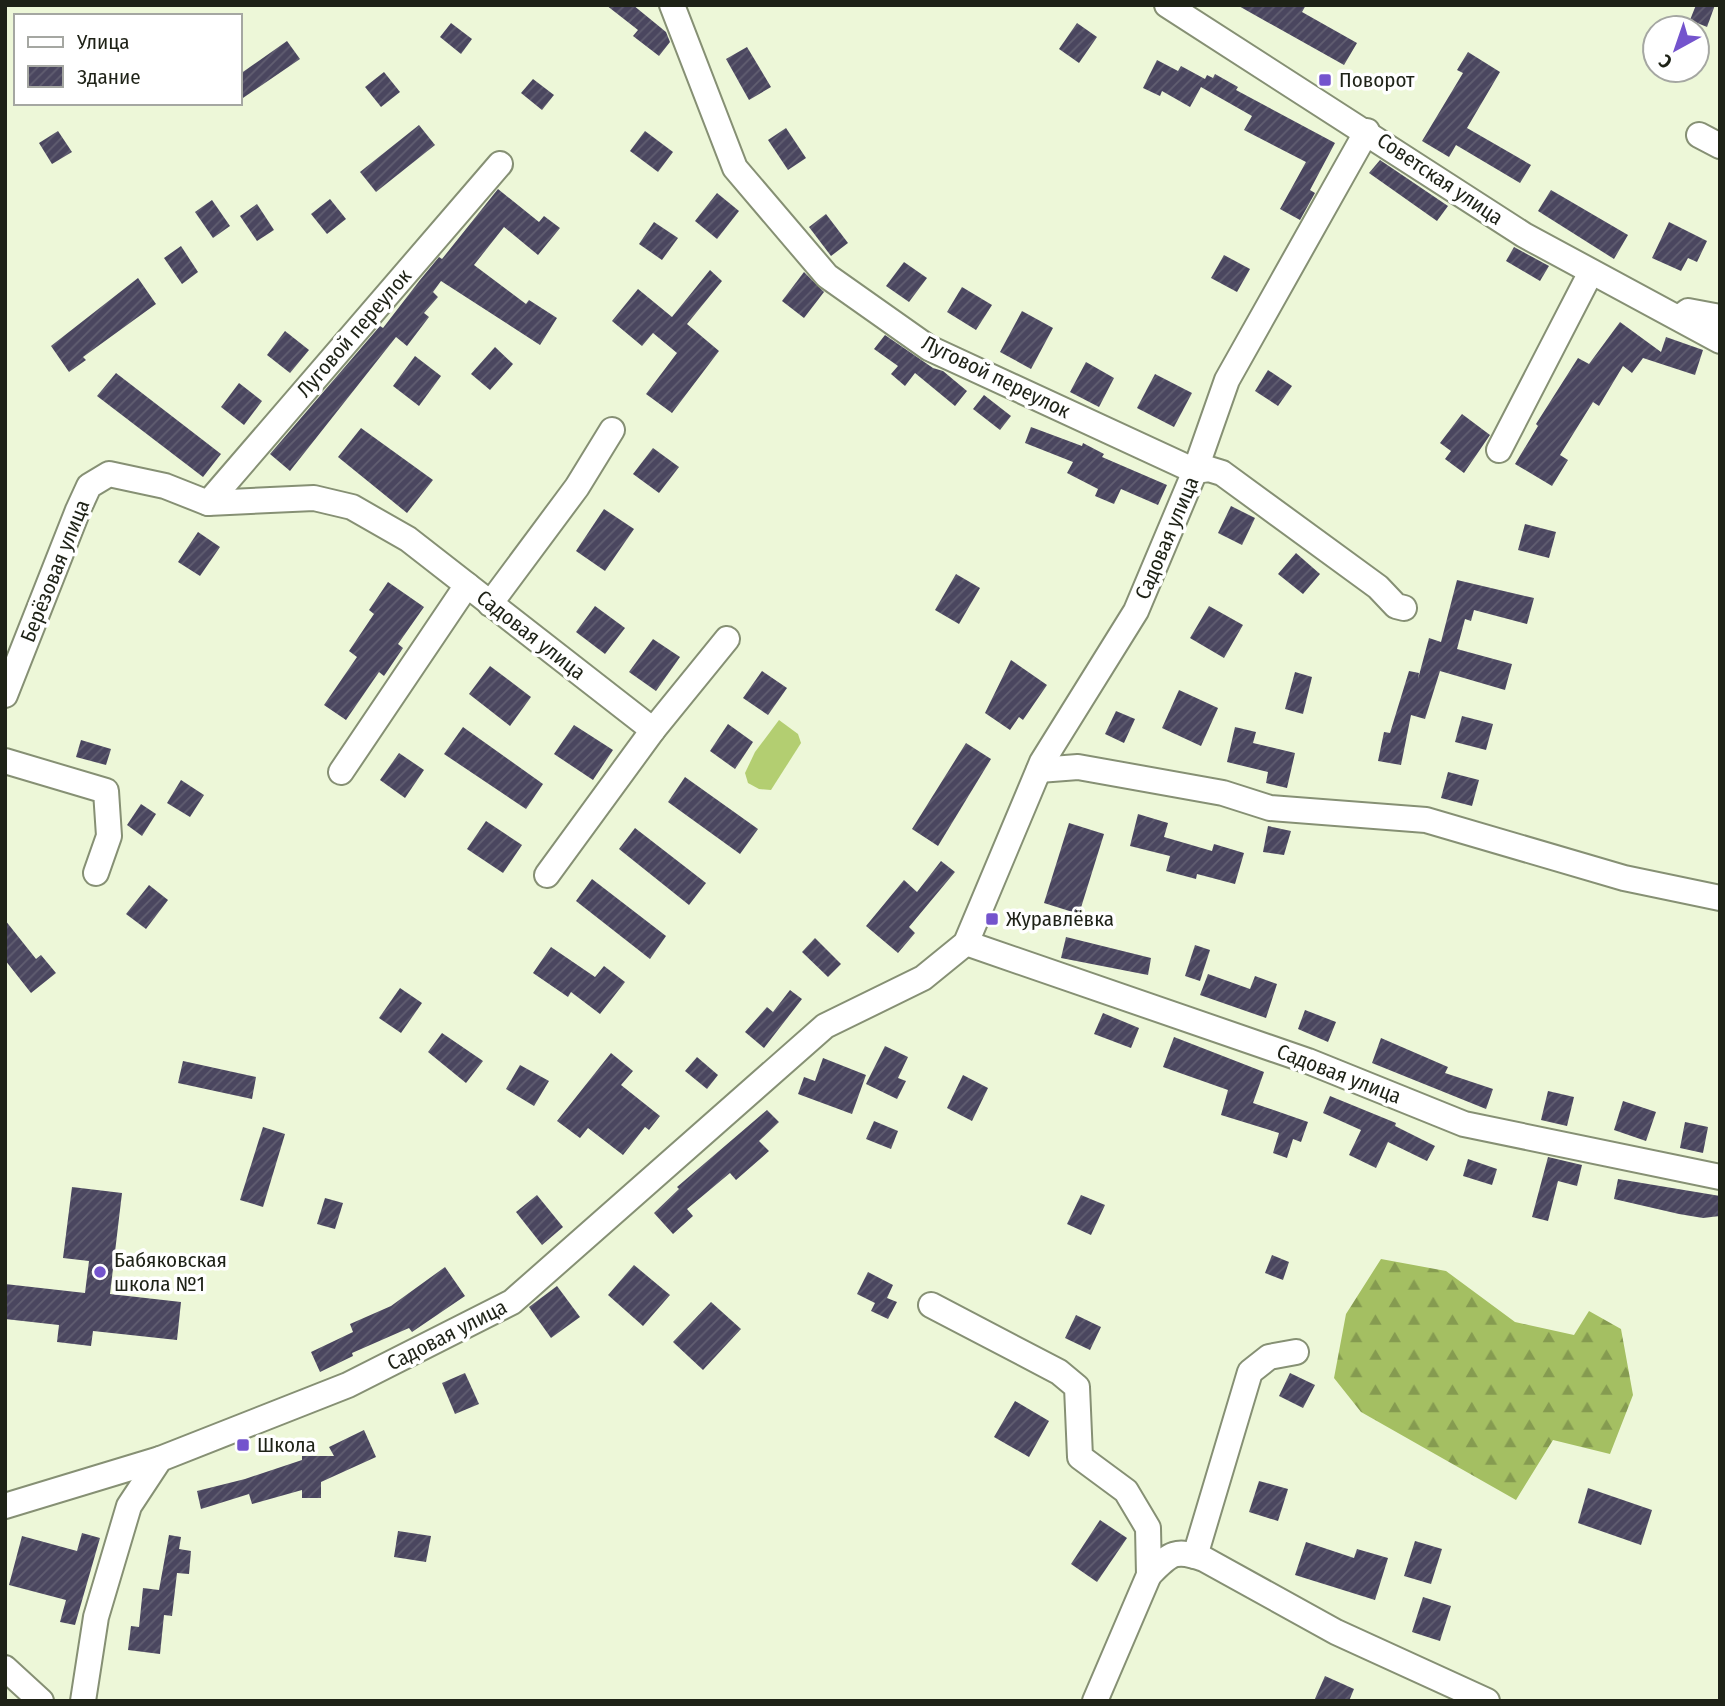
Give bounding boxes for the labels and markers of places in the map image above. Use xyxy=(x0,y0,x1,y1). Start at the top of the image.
place label: Поворот xyxy=(1339,67,1415,93)
marker: Поворот xyxy=(1317,72,1333,88)
place label: Журавлёвка xyxy=(1006,906,1114,932)
marker: Журавлёвка xyxy=(984,911,1000,927)
place label: Бабяковская школа №1 xyxy=(114,1247,227,1297)
marker: Бабяковская школа №1 xyxy=(92,1264,108,1280)
place label: Школа xyxy=(257,1432,316,1458)
marker: Школа xyxy=(235,1437,251,1453)

